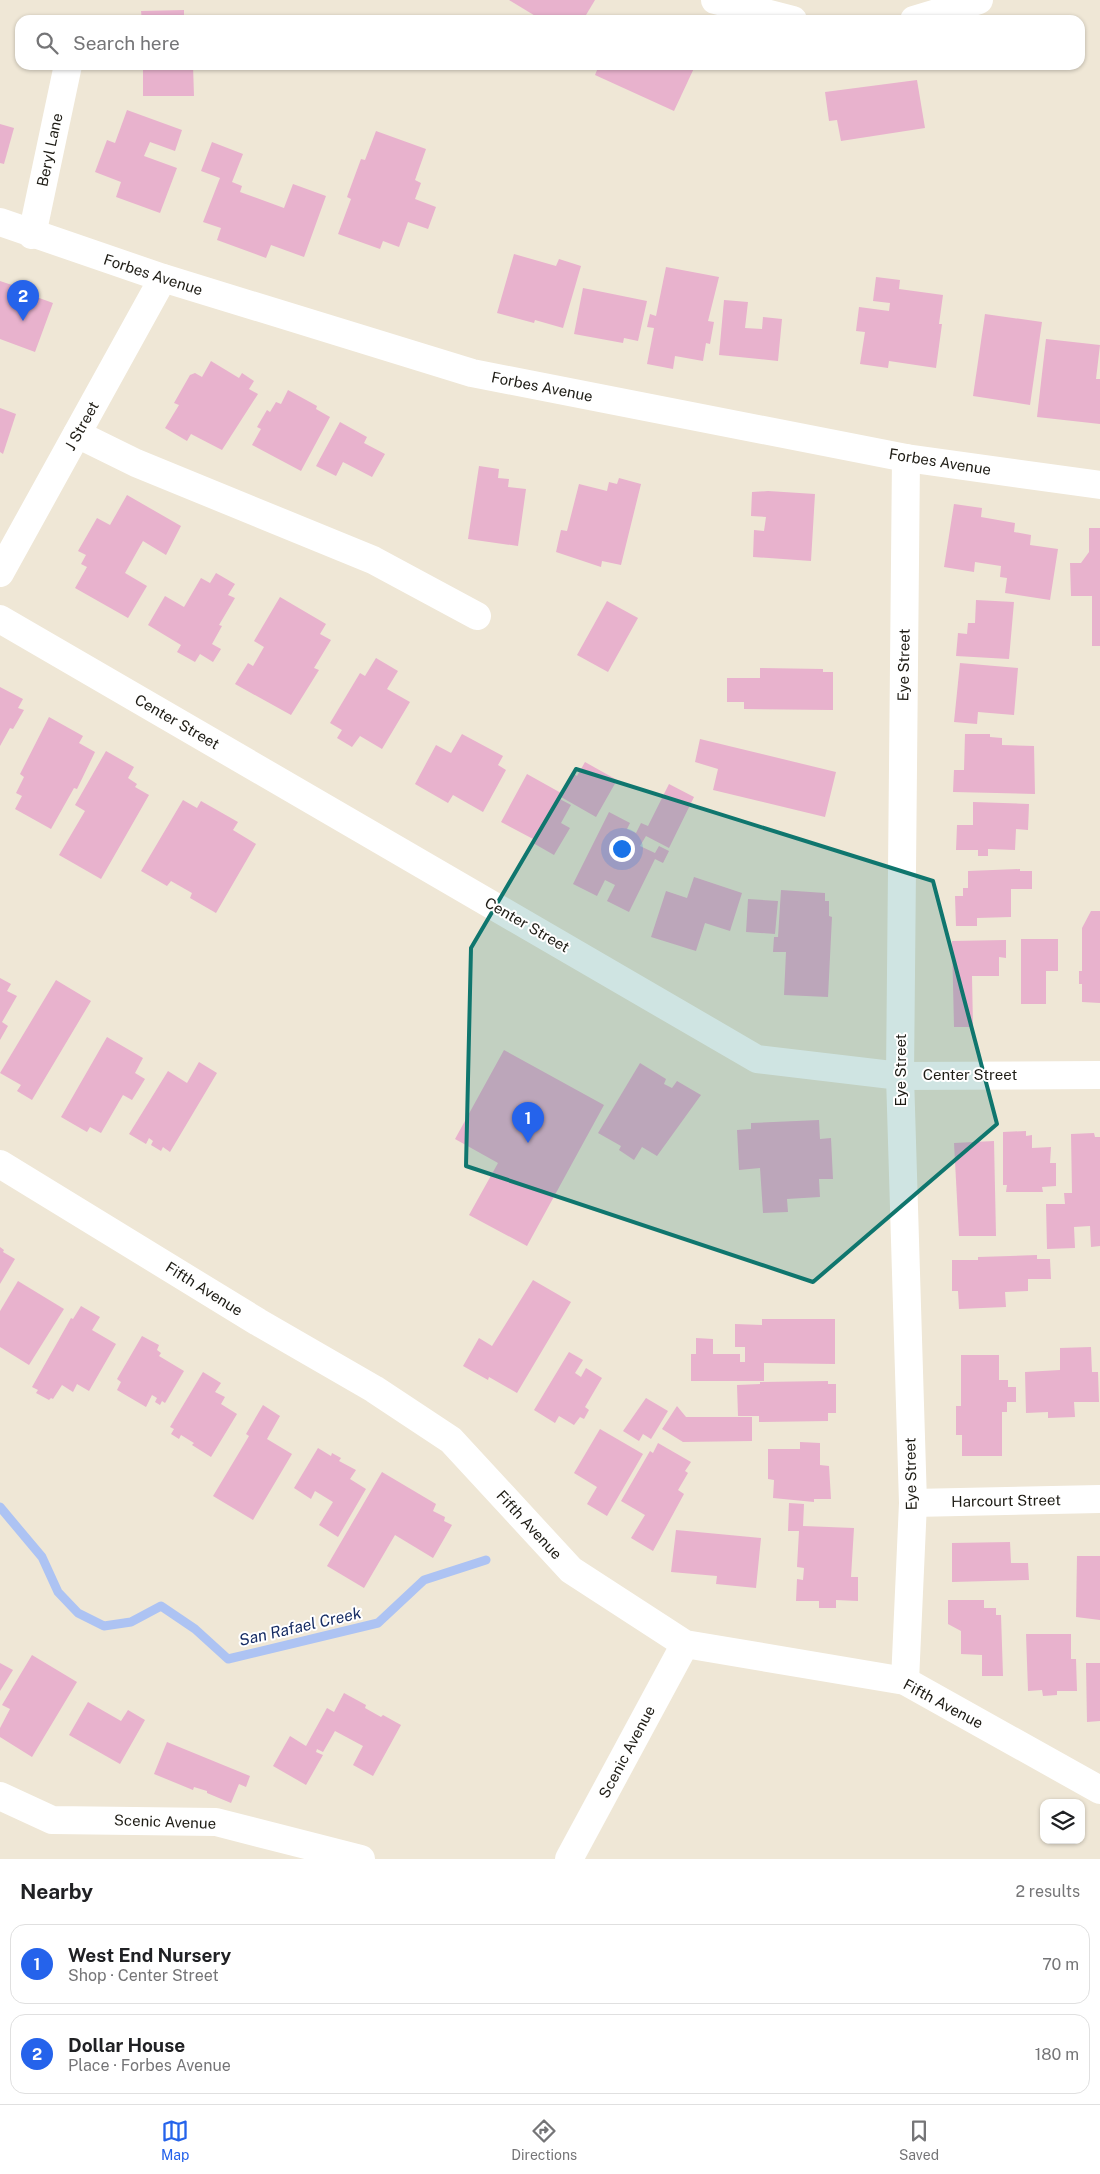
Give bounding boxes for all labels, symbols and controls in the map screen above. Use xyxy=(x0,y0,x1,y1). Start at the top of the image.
search box xyxy=(15,15,1085,70)
icon: search xyxy=(33,29,61,57)
text: Search here xyxy=(73,32,180,54)
street label: Beryl Lane xyxy=(33,112,66,188)
street label: Forbes Avenue xyxy=(101,251,205,299)
pin: 2 xyxy=(7,280,39,321)
street label: Forbes Avenue xyxy=(490,368,594,405)
street label: J Street xyxy=(61,398,102,453)
street label: Forbes Avenue xyxy=(888,445,992,478)
street label: Eye Street xyxy=(894,628,913,702)
street label: Center Street xyxy=(132,691,223,753)
your location xyxy=(609,836,635,862)
street label: Center Street xyxy=(482,894,573,956)
street label: Eye Street xyxy=(892,1033,909,1106)
street label: Center Street xyxy=(923,1066,1017,1083)
pin: 1 xyxy=(512,1102,544,1143)
street label: Fifth Avenue xyxy=(163,1258,246,1319)
street label: Eye Street xyxy=(901,1437,920,1511)
street label: Fifth Avenue xyxy=(493,1487,566,1563)
street label: Harcourt Street xyxy=(951,1491,1061,1510)
water label: San Rafael Creek xyxy=(237,1603,363,1650)
street label: Fifth Avenue xyxy=(901,1675,986,1732)
street label: Scenic Avenue xyxy=(595,1703,658,1801)
map controls xyxy=(1040,1799,1085,1844)
button: layers xyxy=(1040,1799,1085,1844)
street label: Scenic Avenue xyxy=(114,1811,216,1832)
text: Nearby xyxy=(20,1879,93,1904)
text: 2 results xyxy=(1015,1882,1080,1901)
text: West End Nursery xyxy=(68,1944,231,1966)
text: 1 xyxy=(34,1955,40,1974)
text: 70 m xyxy=(1042,1955,1079,1974)
text: Shop · Center Street xyxy=(68,1966,219,1985)
text: Dollar House xyxy=(68,2034,185,2056)
text: 2 xyxy=(32,2045,42,2064)
text: 180 m xyxy=(1035,2045,1079,2064)
text: Place · Forbes Avenue xyxy=(68,2056,231,2075)
tab: Map xyxy=(161,2117,189,2163)
tab: Directions xyxy=(511,2117,577,2163)
tab: Saved xyxy=(899,2117,939,2163)

